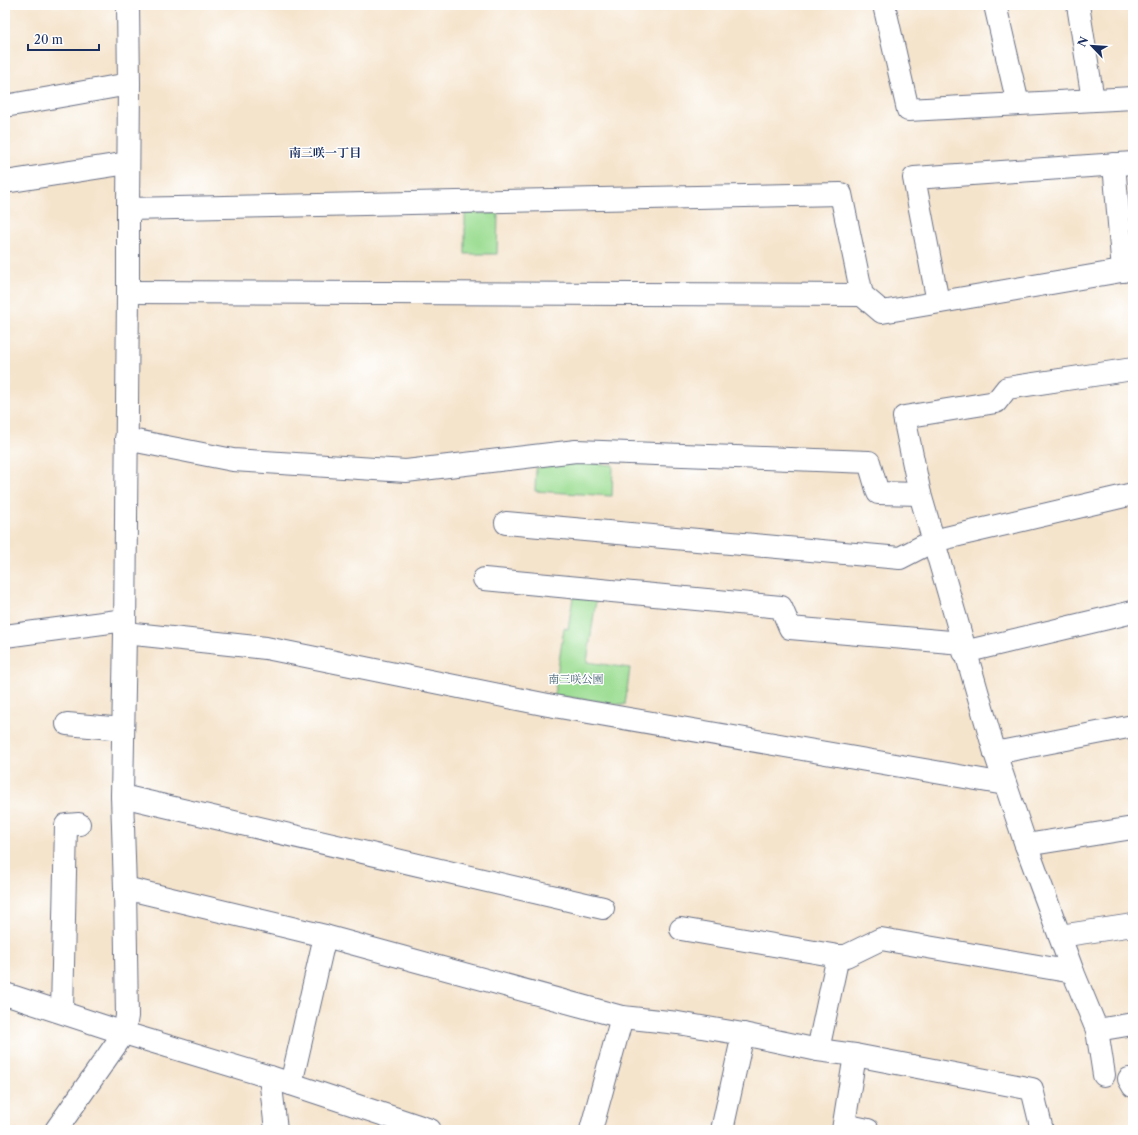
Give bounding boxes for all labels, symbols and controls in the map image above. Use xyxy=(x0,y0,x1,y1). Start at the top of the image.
scale bar xyxy=(28,26,99,52)
north arrow xyxy=(1072,26,1112,66)
text: 20 m xyxy=(34,32,63,47)
text: N xyxy=(1075,34,1091,49)
district label: 南三咲一丁目 xyxy=(289,145,361,160)
park label: 南三咲公園 xyxy=(549,672,604,686)

